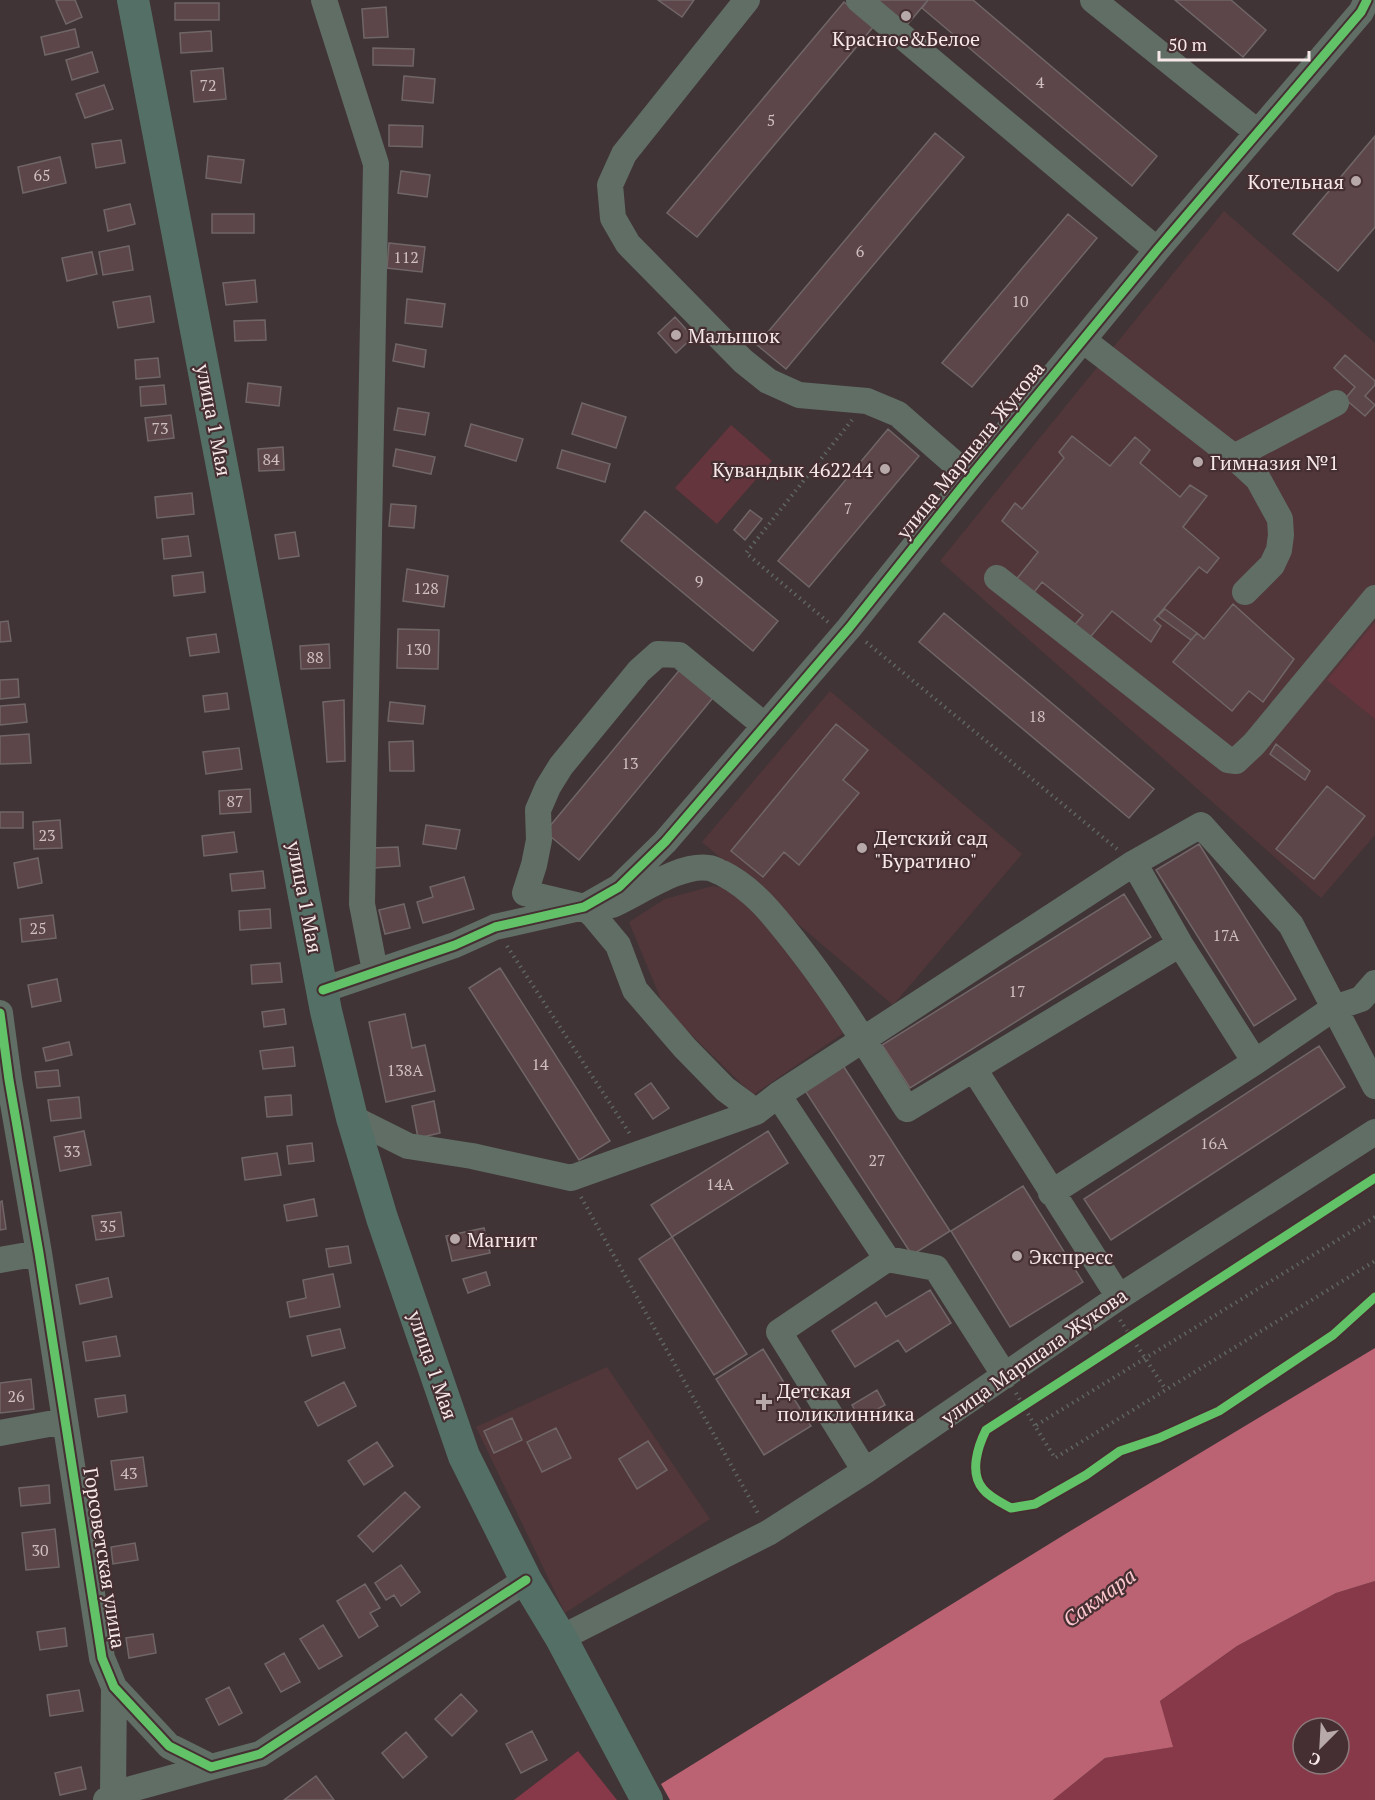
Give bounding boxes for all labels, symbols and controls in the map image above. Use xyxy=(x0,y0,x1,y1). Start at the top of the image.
marker: Красное&Белое xyxy=(899,9,913,23)
scale bar xyxy=(1159,24,1309,62)
place label: Красное&Белое xyxy=(832,25,980,52)
text: 50 m xyxy=(1168,32,1208,56)
house number: 4 xyxy=(1036,71,1045,93)
house number: 72 xyxy=(199,74,217,96)
house number: 5 xyxy=(767,109,775,131)
house number: 65 xyxy=(33,164,51,186)
place label: Котельная xyxy=(1248,168,1344,195)
marker: Котельная xyxy=(1349,174,1363,188)
house number: 6 xyxy=(856,240,865,262)
house number: 112 xyxy=(393,246,419,268)
house number: 10 xyxy=(1011,290,1029,312)
place label: Малышок xyxy=(688,322,780,349)
marker: Малышок xyxy=(669,328,683,342)
street label: улица Маршала Жукова xyxy=(889,355,1050,545)
street label: улица 1 Мая xyxy=(190,361,238,478)
house number: 73 xyxy=(151,417,169,439)
house number: 84 xyxy=(262,448,280,470)
place label: Гимназия №1 xyxy=(1210,449,1339,476)
marker: Гимназия №1 xyxy=(1191,455,1205,469)
place label: Кувандык 462244 xyxy=(712,456,873,483)
marker: Кувандык 462244 xyxy=(878,462,892,476)
house number: 7 xyxy=(844,497,852,519)
house number: 9 xyxy=(695,570,703,592)
house number: 128 xyxy=(413,577,439,599)
house number: 130 xyxy=(405,638,431,660)
house number: 88 xyxy=(306,646,324,668)
house number: 18 xyxy=(1028,705,1046,727)
house number: 13 xyxy=(621,752,639,774)
house number: 87 xyxy=(226,790,244,812)
house number: 23 xyxy=(38,824,56,846)
place label: Детский сад "Буратино" xyxy=(874,824,988,874)
street label: улица 1 Мая xyxy=(281,838,329,955)
marker: Детский сад "Буратино" xyxy=(855,841,869,855)
house number: 25 xyxy=(29,917,47,939)
house number: 17А xyxy=(1213,924,1239,946)
house number: 17 xyxy=(1008,980,1026,1002)
house number: 14 xyxy=(531,1053,549,1075)
house number: 138А xyxy=(387,1059,423,1081)
house number: 16А xyxy=(1200,1132,1228,1154)
house number: 33 xyxy=(63,1140,81,1162)
house number: 27 xyxy=(868,1149,886,1171)
house number: 14А xyxy=(706,1173,734,1195)
house number: 35 xyxy=(99,1215,117,1237)
place label: Магнит xyxy=(467,1226,538,1253)
marker: Магнит xyxy=(448,1232,462,1246)
place label: Экспресс xyxy=(1029,1243,1113,1270)
marker: Экспресс xyxy=(1010,1249,1024,1263)
street label: улица Маршала Жукова xyxy=(935,1281,1132,1431)
street label: улица 1 Мая xyxy=(401,1306,464,1423)
place label: Детская поликлинника xyxy=(777,1377,914,1427)
house number: 26 xyxy=(7,1385,25,1407)
marker: Детская поликлинника xyxy=(755,1393,773,1411)
house number: 43 xyxy=(120,1462,138,1484)
street label: Горсоветская улица xyxy=(77,1466,133,1650)
house number: 30 xyxy=(31,1539,49,1561)
water label: Сакмара xyxy=(1057,1561,1141,1633)
north arrow xyxy=(1291,1716,1351,1776)
text: С xyxy=(1306,1748,1324,1772)

